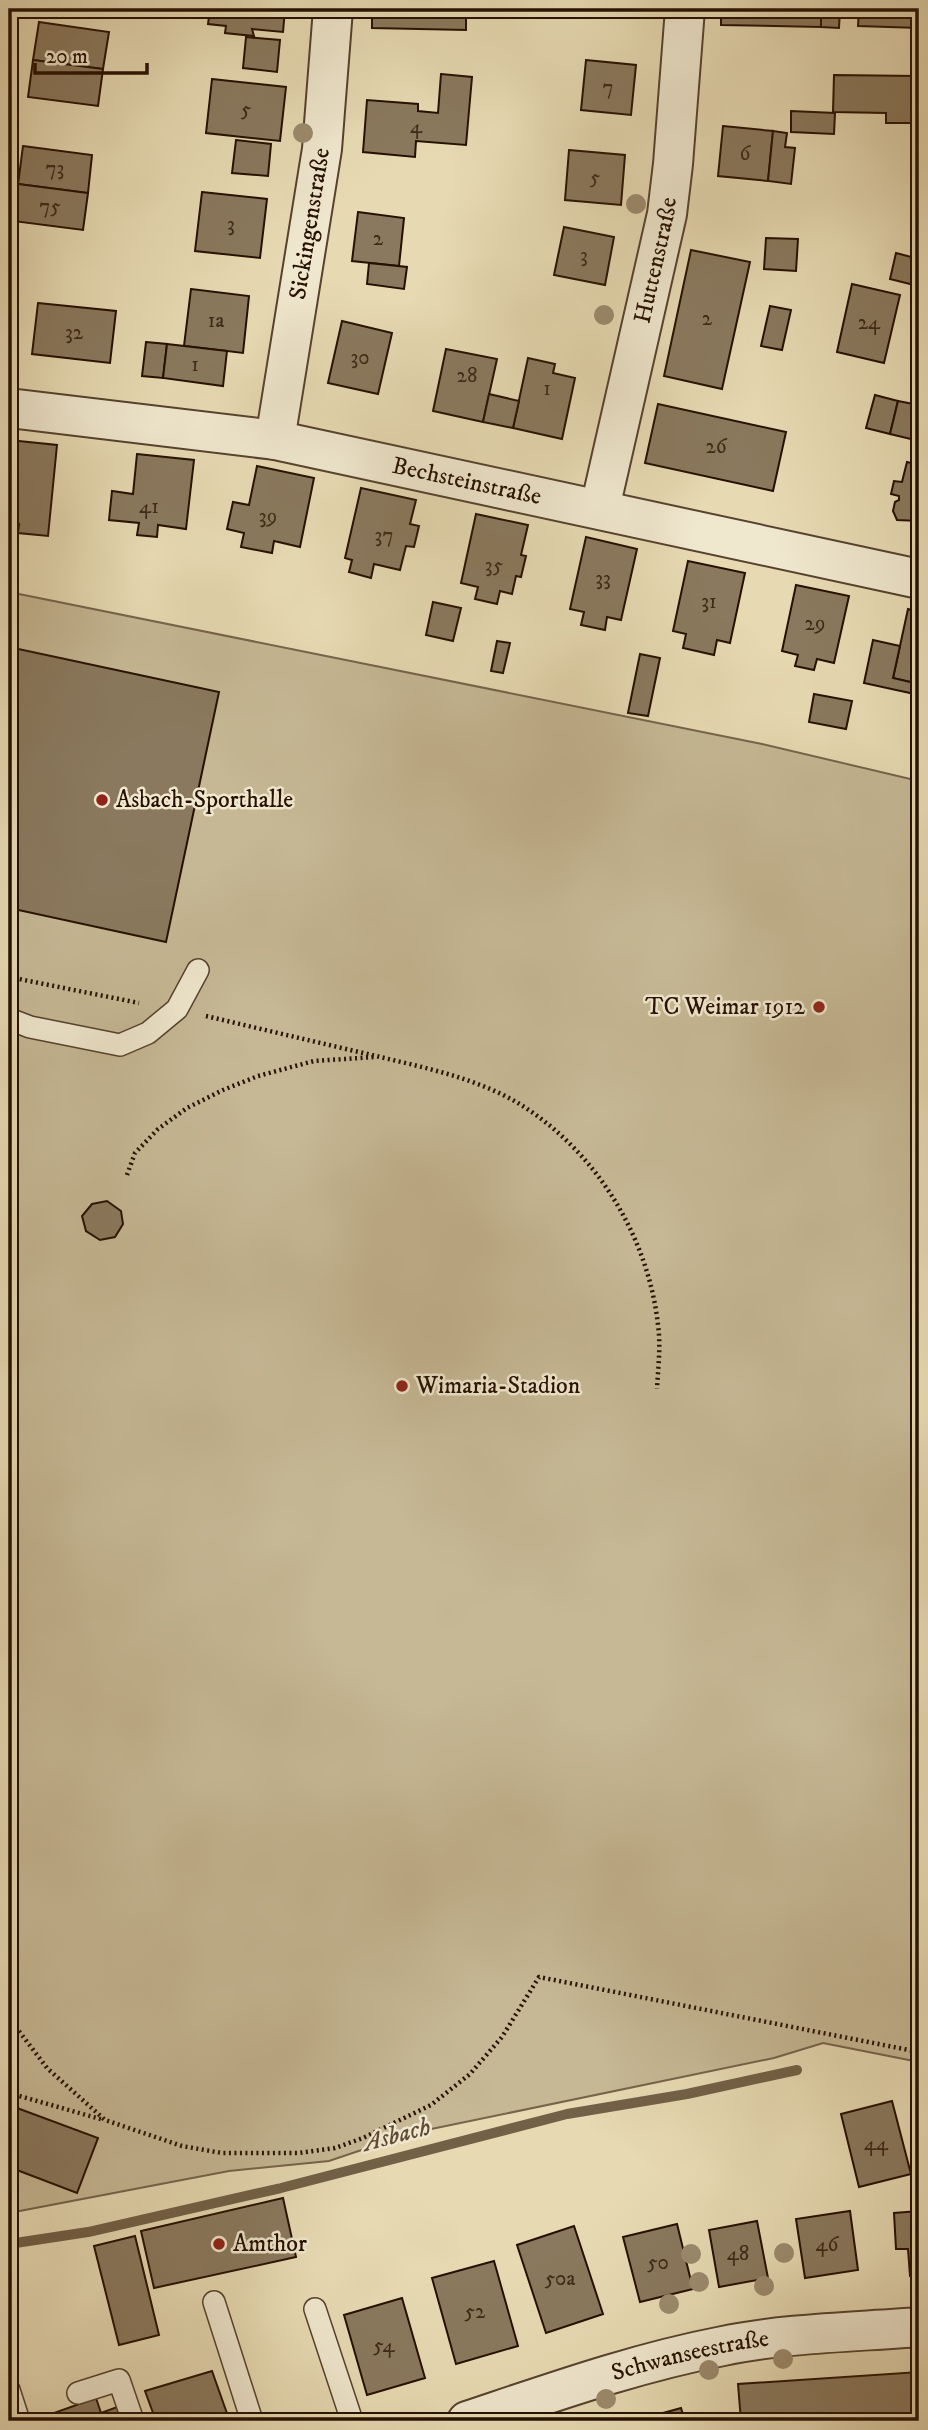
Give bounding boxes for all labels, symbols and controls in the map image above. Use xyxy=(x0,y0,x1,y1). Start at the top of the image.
scale bar xyxy=(35,32,147,76)
text: 20 m xyxy=(46,44,88,70)
house number: 7 xyxy=(602,75,614,101)
house number: 5 xyxy=(241,97,251,123)
house number: 4 xyxy=(410,114,423,140)
house number: 6 xyxy=(740,141,752,167)
street label: Sickingenstraße xyxy=(283,146,337,302)
house number: 73 xyxy=(46,156,64,182)
house number: 5 xyxy=(590,165,600,191)
house number: 75 xyxy=(39,194,61,220)
street label: Huttenstraße xyxy=(628,196,684,326)
house number: 3 xyxy=(227,212,235,238)
house number: 2 xyxy=(373,226,384,252)
house number: 3 xyxy=(580,243,588,269)
house number: 2 xyxy=(702,306,713,332)
house number: 1a xyxy=(208,308,224,334)
house number: 24 xyxy=(858,310,881,336)
house number: 32 xyxy=(65,320,84,346)
house number: 30 xyxy=(350,345,370,371)
house number: 1 xyxy=(191,352,199,378)
house number: 28 xyxy=(457,363,477,389)
house number: 1 xyxy=(543,376,551,402)
house number: 26 xyxy=(705,434,728,460)
street label: Bechsteinstraße xyxy=(389,451,544,512)
house number: 41 xyxy=(139,494,159,520)
house number: 39 xyxy=(259,504,277,530)
house number: 37 xyxy=(375,523,393,549)
house number: 35 xyxy=(485,553,503,579)
house number: 33 xyxy=(595,566,611,592)
house number: 31 xyxy=(701,589,717,615)
house number: 29 xyxy=(805,611,825,637)
place label: Asbach-Sporthalle xyxy=(116,785,293,815)
marker: Asbach-Sporthalle xyxy=(94,792,110,808)
place label: TC Weimar 1912 xyxy=(645,992,805,1022)
marker: TC Weimar 1912 xyxy=(811,999,827,1015)
place label: Wimaria-Stadion xyxy=(415,1371,581,1401)
marker: Wimaria-Stadion xyxy=(394,1378,410,1394)
water label: Asbach xyxy=(357,2110,435,2161)
house number: 44 xyxy=(864,2131,889,2157)
place label: Amthor xyxy=(233,2229,307,2259)
house number: 46 xyxy=(815,2232,840,2258)
marker: Amthor xyxy=(211,2236,227,2252)
house number: 48 xyxy=(727,2241,749,2267)
house number: 50 xyxy=(647,2250,669,2276)
house number: 50a xyxy=(545,2266,575,2292)
house number: 52 xyxy=(465,2299,486,2325)
street label: Schwanseestraße xyxy=(608,2324,771,2388)
house number: 54 xyxy=(373,2333,396,2359)

